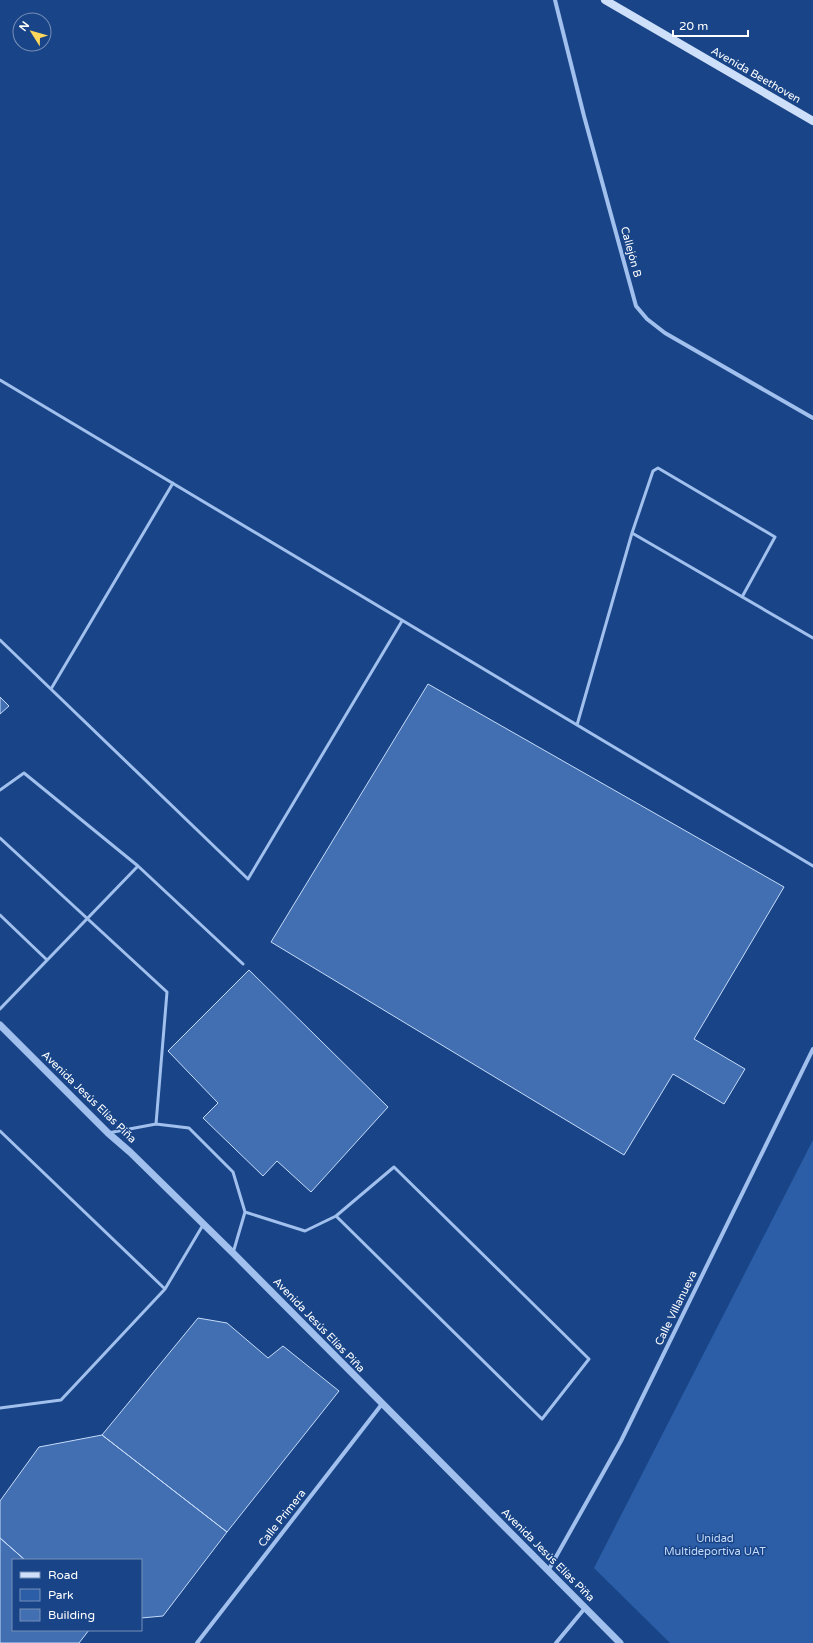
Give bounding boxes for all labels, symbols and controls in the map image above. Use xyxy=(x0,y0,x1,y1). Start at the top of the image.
north arrow xyxy=(12,12,52,52)
scale bar xyxy=(673,12,748,38)
text: N xyxy=(17,19,32,34)
text: 20 m xyxy=(679,19,708,33)
street label: Avenida Beethoven xyxy=(709,44,803,106)
street label: Callejón B xyxy=(618,225,644,279)
street label: Avenida Jesús Elías Piña xyxy=(39,1048,139,1146)
street label: Calle Villanueva xyxy=(652,1268,700,1348)
street label: Avenida Jesús Elías Piña xyxy=(270,1275,368,1375)
street label: Calle Primera xyxy=(256,1487,308,1549)
street label: Avenida Jesús Elías Piña xyxy=(499,1506,597,1604)
park label: Unidad Multideportiva UAT xyxy=(664,1532,766,1558)
legend xyxy=(12,1559,142,1631)
text: Road xyxy=(48,1568,78,1582)
text: Park xyxy=(48,1588,74,1602)
text: Building xyxy=(48,1608,95,1622)

